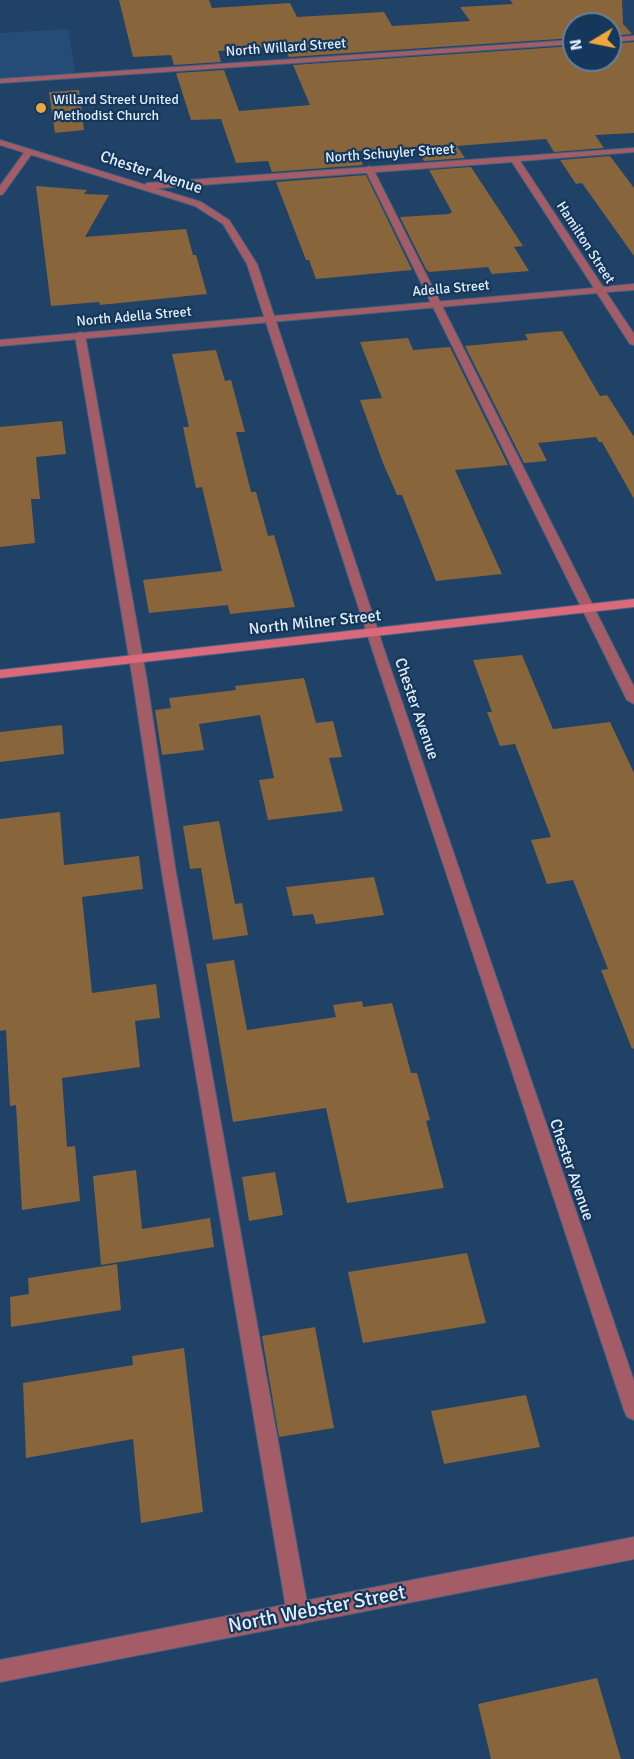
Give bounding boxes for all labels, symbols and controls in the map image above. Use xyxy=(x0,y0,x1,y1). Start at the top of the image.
north arrow xyxy=(562,12,622,72)
street label: North Willard Street xyxy=(225,35,347,61)
text: N xyxy=(565,38,587,52)
place label: Willard Street United Methodist Church xyxy=(53,92,179,124)
marker: Willard Street United Methodist Church xyxy=(34,101,48,115)
street label: North Schuyler Street xyxy=(325,141,455,167)
street label: Chester Avenue xyxy=(97,147,205,199)
street label: Hamilton Street xyxy=(552,199,618,287)
street label: Adella Street xyxy=(412,277,490,301)
street label: North Adella Street xyxy=(76,304,192,330)
street label: North Milner Street xyxy=(248,607,382,639)
street label: Chester Avenue xyxy=(390,656,442,762)
street label: Chester Avenue xyxy=(545,1117,597,1223)
street label: North Webster Street xyxy=(226,1581,408,1639)

